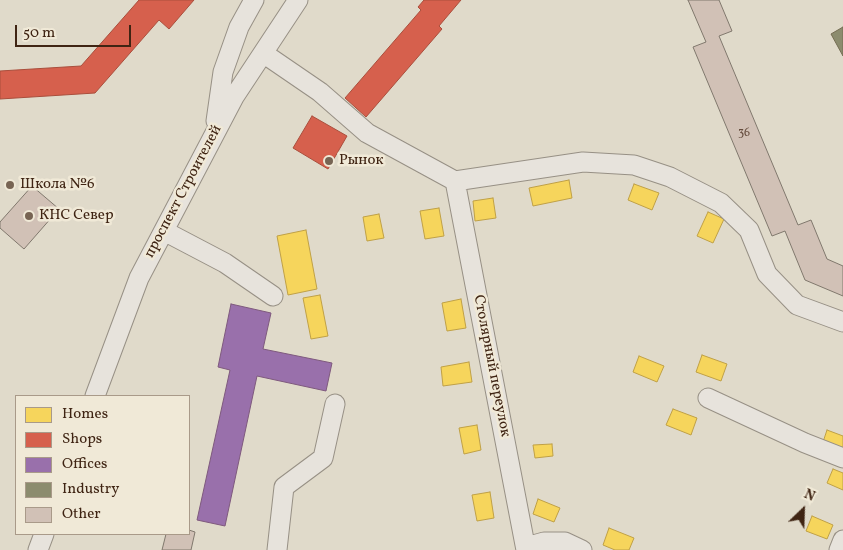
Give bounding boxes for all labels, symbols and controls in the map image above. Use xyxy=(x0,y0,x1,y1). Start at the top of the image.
scale bar xyxy=(18,15,134,47)
text: 50 m xyxy=(23,23,55,44)
street label: проспект Строителей xyxy=(141,123,227,261)
house number: 36 xyxy=(738,127,750,141)
place label: Рынок xyxy=(339,152,383,170)
marker: Рынок xyxy=(323,155,335,167)
place label: Школа №6 xyxy=(20,176,95,194)
marker: Школа №6 xyxy=(4,179,16,191)
place label: КНС Север xyxy=(39,207,113,225)
marker: КНС Север xyxy=(23,210,35,222)
street label: Столярный переулок xyxy=(468,293,514,439)
legend xyxy=(15,395,190,535)
text: Homes xyxy=(62,404,108,425)
text: Shops xyxy=(62,429,102,450)
text: Offices xyxy=(62,454,107,475)
text: Industry xyxy=(62,479,119,500)
north arrow xyxy=(778,485,828,535)
text: N xyxy=(801,485,818,507)
text: Other xyxy=(62,504,101,525)

